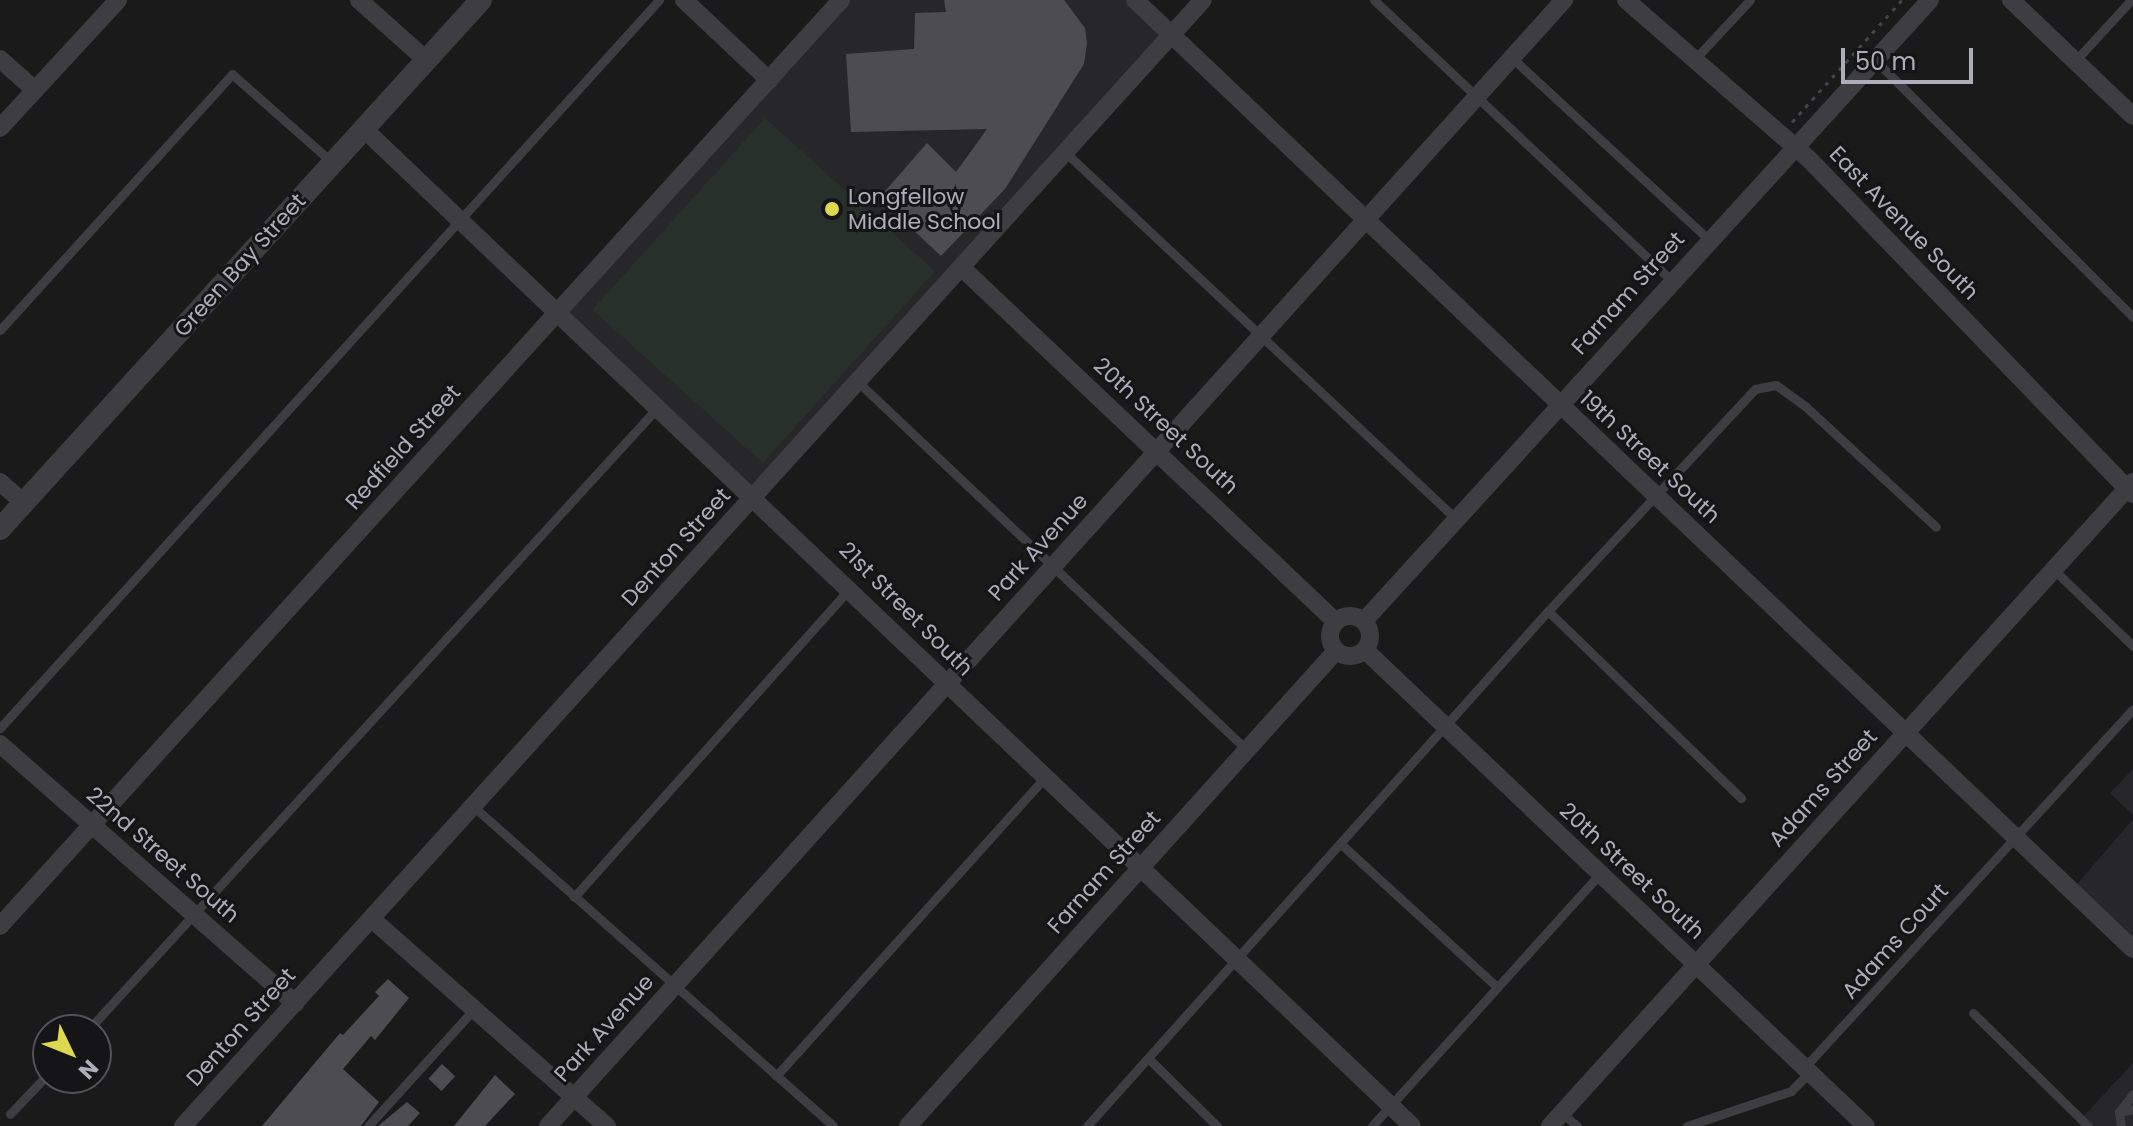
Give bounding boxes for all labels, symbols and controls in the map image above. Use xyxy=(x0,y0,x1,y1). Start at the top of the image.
scale bar xyxy=(1845,32,1977,82)
text: 50 m xyxy=(1855,45,1916,78)
street label: East Avenue South xyxy=(1824,141,1984,305)
place label: Longfellow Middle School xyxy=(848,183,1001,234)
street label: Green Bay Street xyxy=(169,188,311,342)
marker: Longfellow Middle School xyxy=(823,200,841,218)
street label: Farnam Street xyxy=(1566,226,1690,360)
street label: 20th Street South xyxy=(1088,352,1244,500)
street label: Redfield Street xyxy=(340,379,466,515)
street label: 19th Street South xyxy=(1574,385,1726,529)
street label: Denton Street xyxy=(616,483,736,611)
street label: Park Avenue xyxy=(983,488,1093,606)
street label: 21st Street South xyxy=(834,537,978,681)
street label: Adams Street xyxy=(1763,724,1883,852)
street label: 22nd Street South xyxy=(81,782,245,928)
street label: 20th Street South xyxy=(1554,797,1710,945)
street label: Farnam Street xyxy=(1042,805,1166,939)
street label: Adams Court xyxy=(1836,878,1954,1004)
street label: Denton Street xyxy=(181,963,301,1091)
street label: Park Avenue xyxy=(549,969,659,1087)
north arrow xyxy=(32,1014,112,1094)
text: N xyxy=(71,1053,105,1086)

